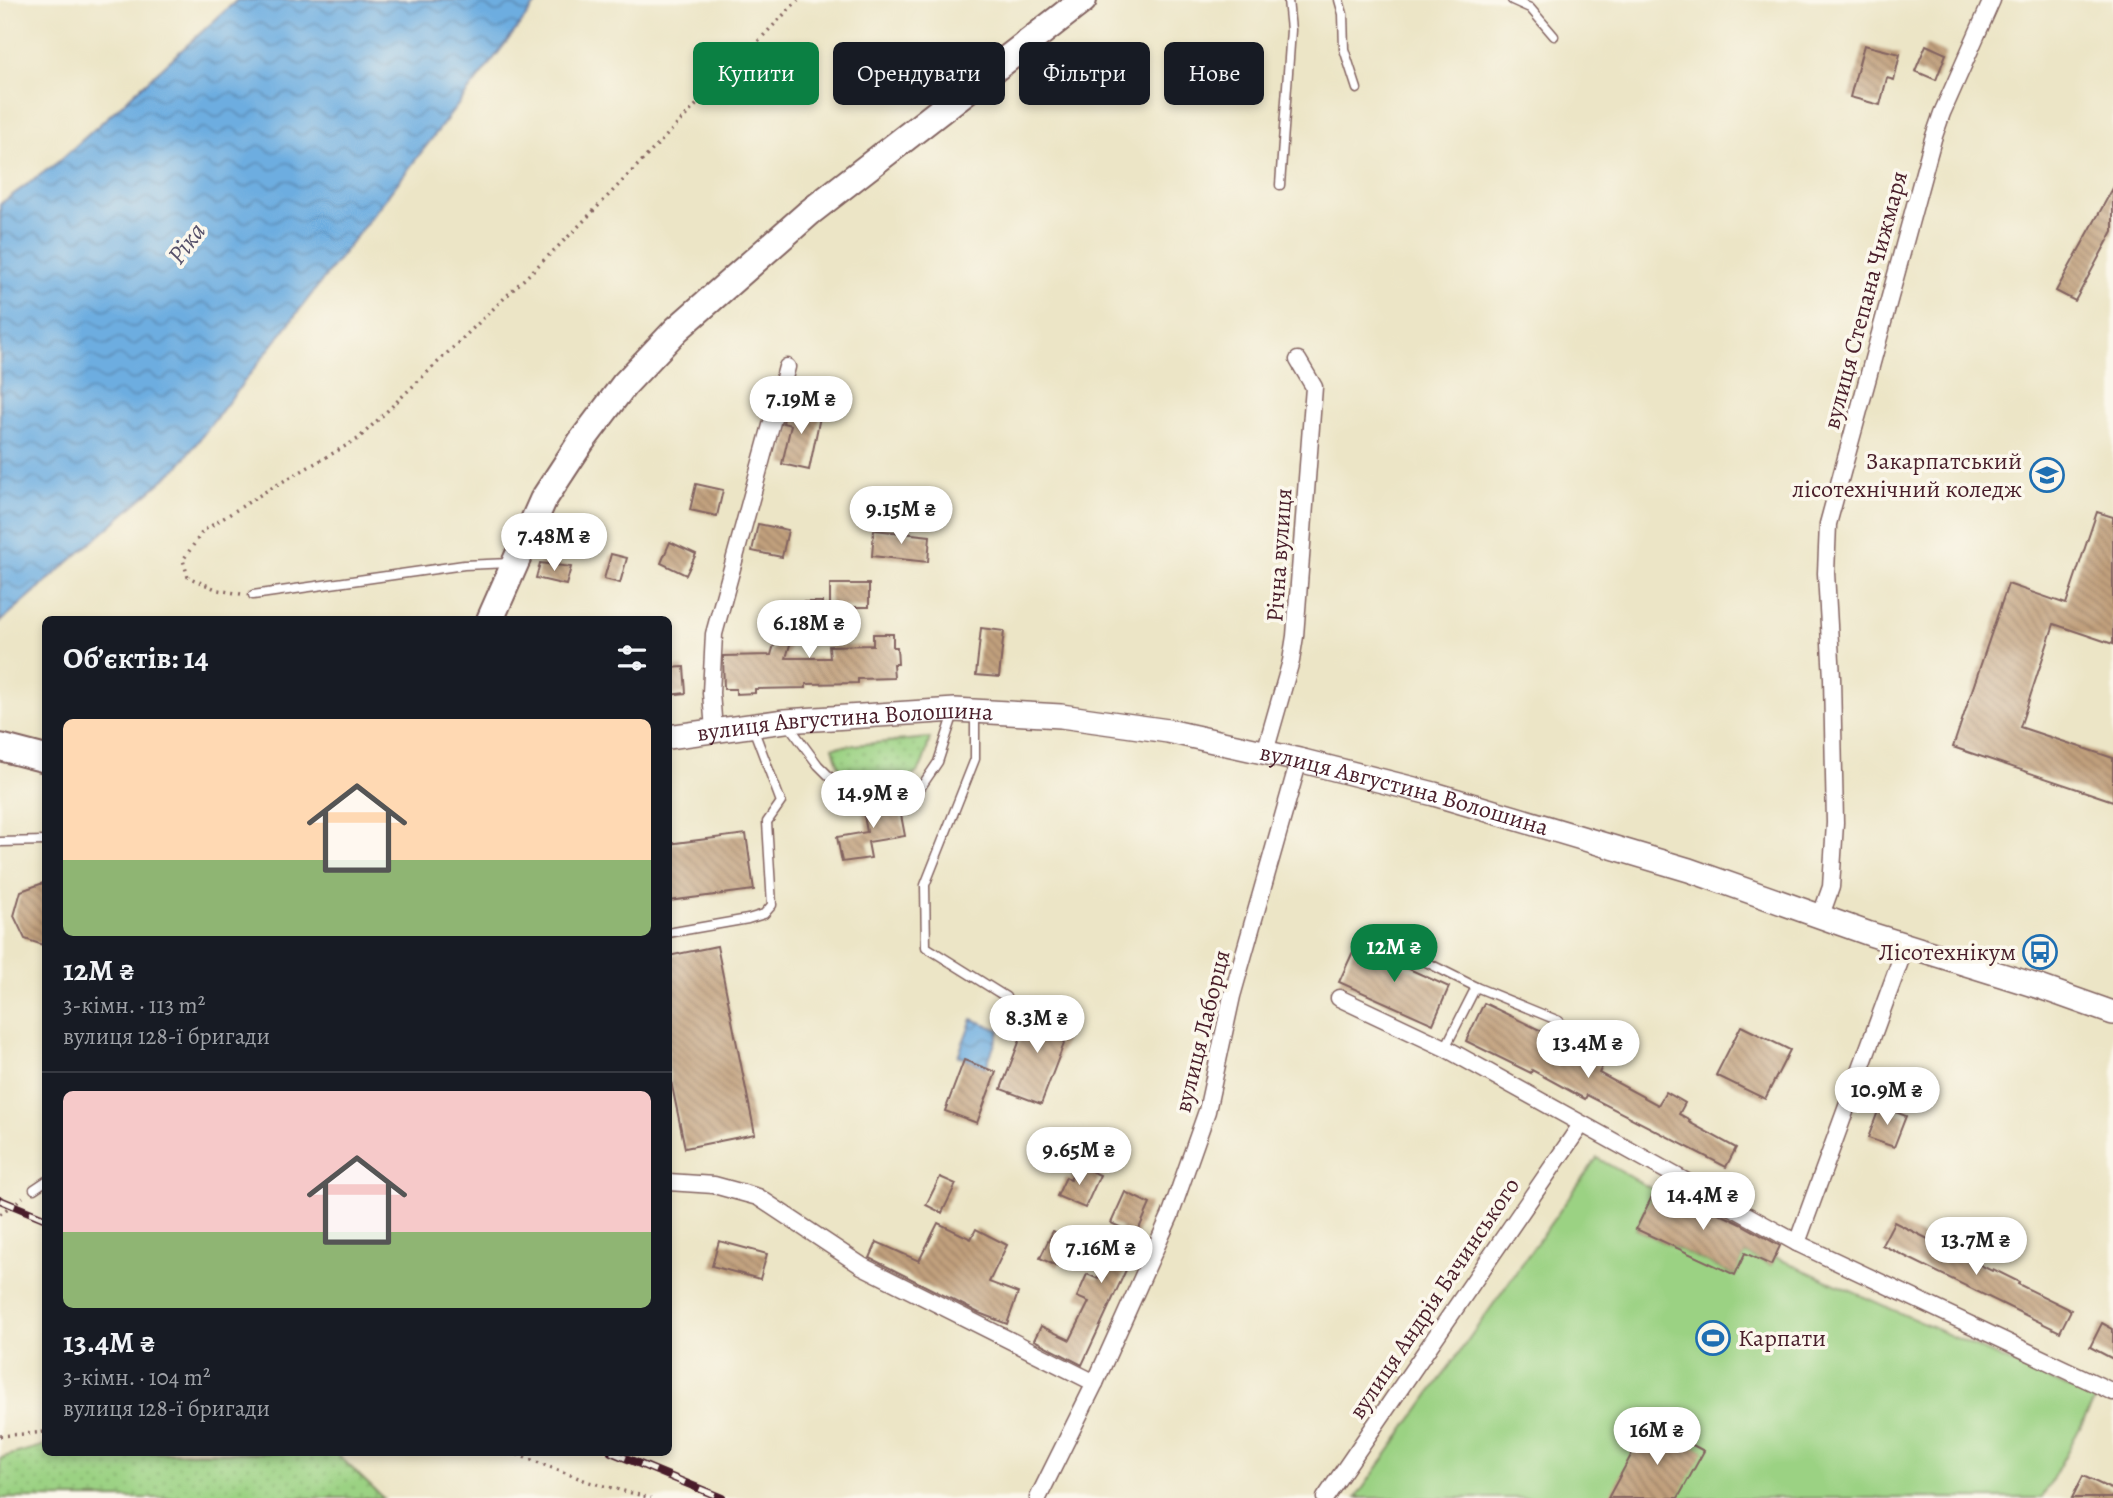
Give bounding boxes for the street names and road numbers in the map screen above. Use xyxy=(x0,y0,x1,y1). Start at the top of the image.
street label: вулиця Степана Чижмаря xyxy=(1815,167,1915,433)
street label: Річна вулиця xyxy=(1258,487,1300,623)
street label: вулиця Августина Волошина xyxy=(695,694,994,749)
street label: вулиця Августина Волошина xyxy=(1257,736,1552,843)
street label: вулиця Лаборця xyxy=(1166,946,1238,1116)
street label: вулиця Андрія Бачинського xyxy=(1341,1171,1527,1425)

